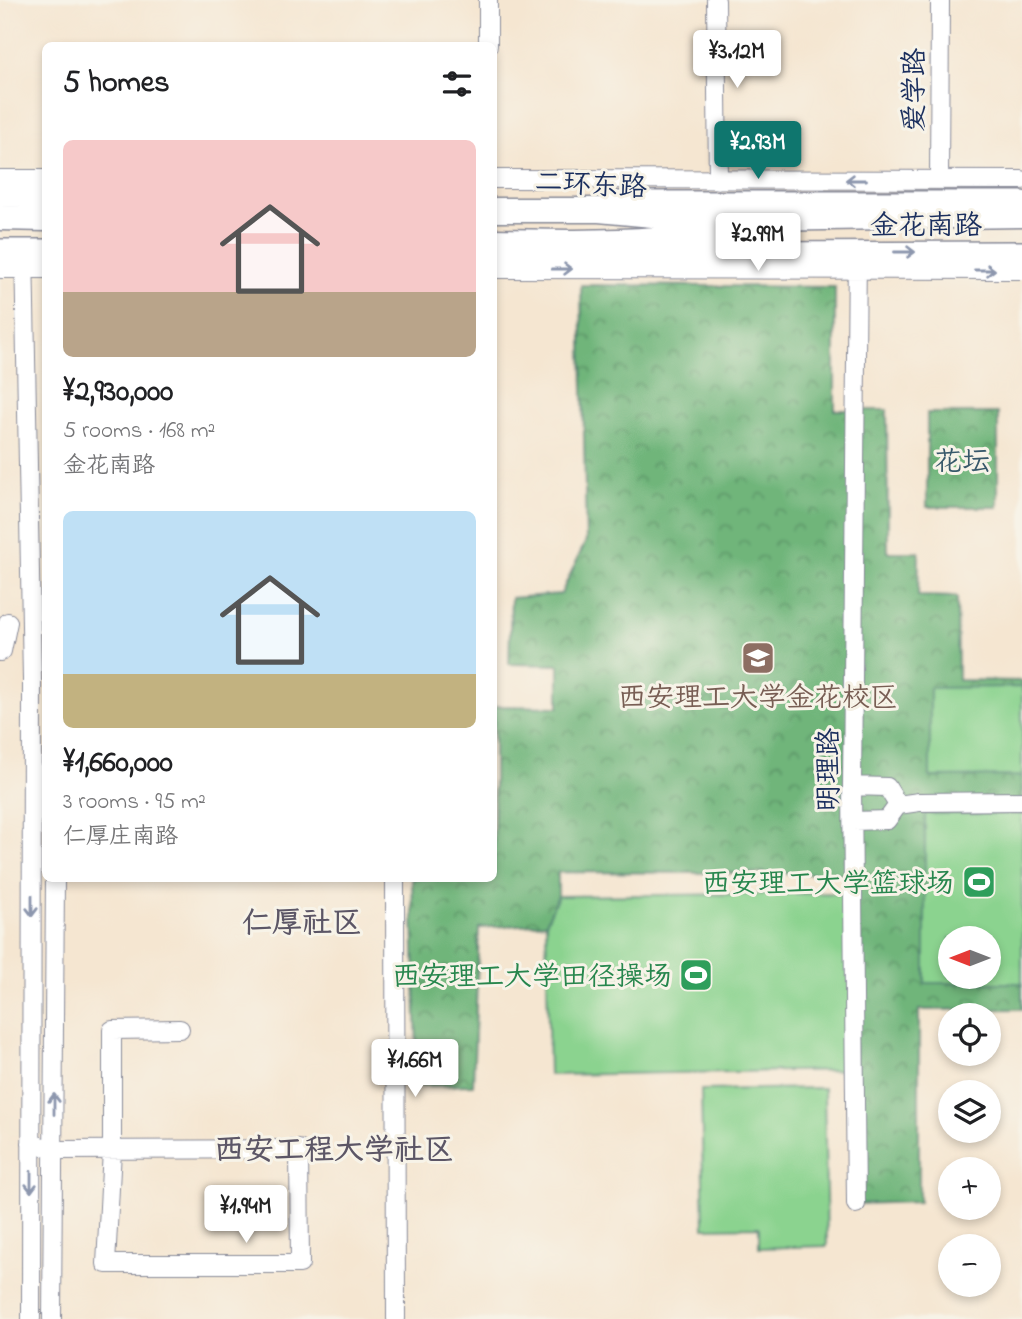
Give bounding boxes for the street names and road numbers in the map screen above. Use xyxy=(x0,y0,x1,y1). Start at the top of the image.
street label: 爱学路 xyxy=(896,48,937,132)
street label: 二环东路 xyxy=(534,163,648,210)
street label: 金花南路 xyxy=(870,207,982,248)
street label: 明理路 xyxy=(810,728,851,812)

